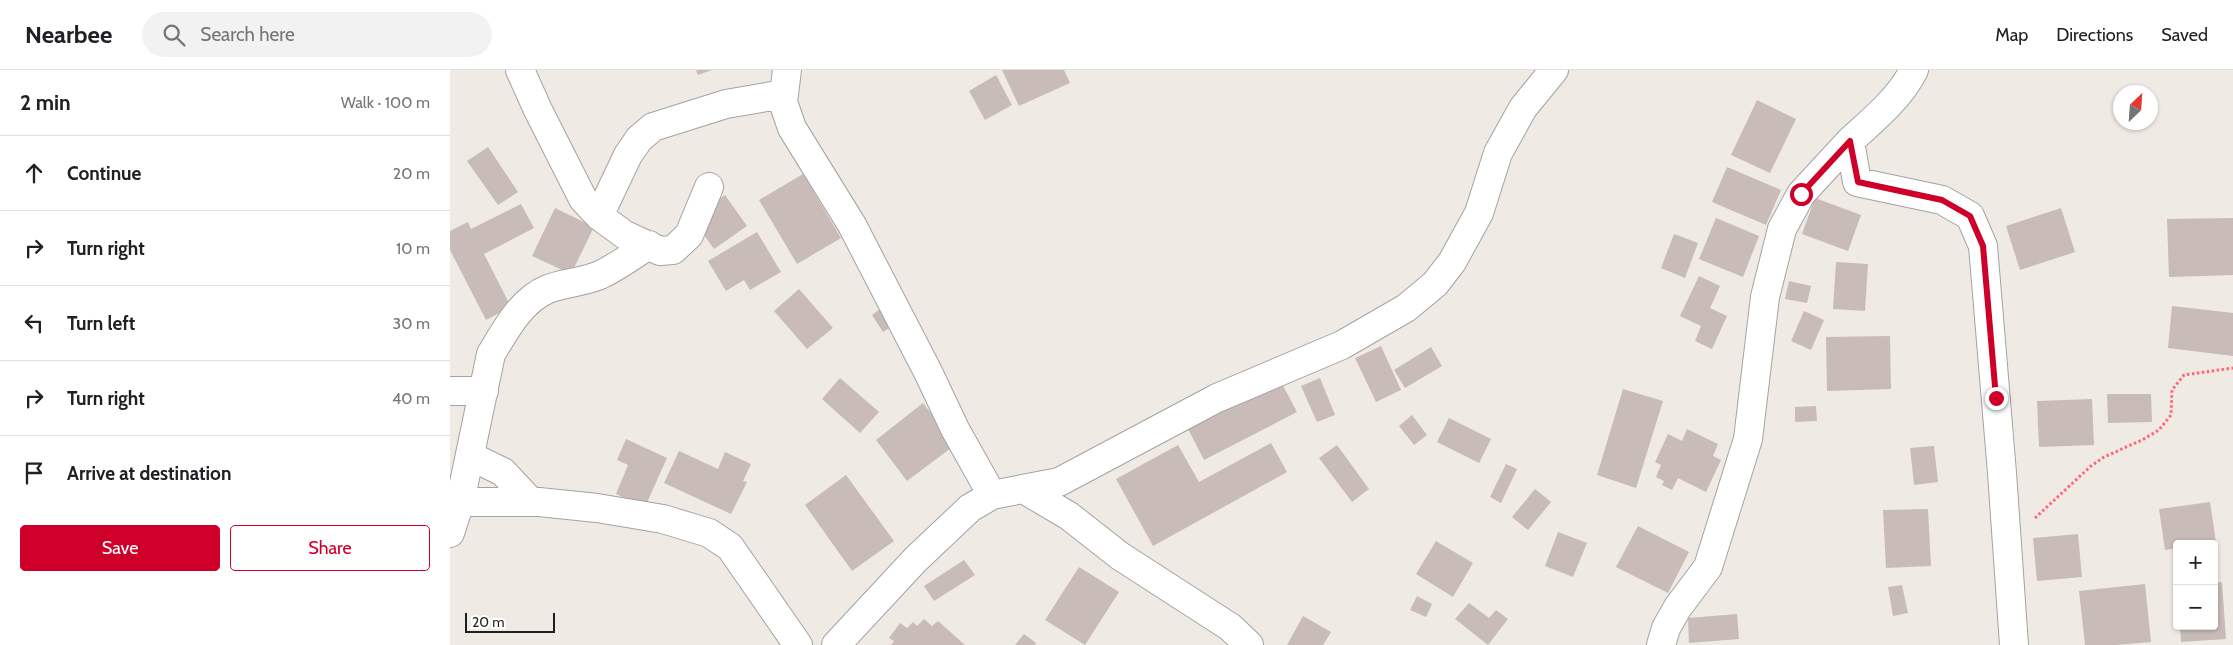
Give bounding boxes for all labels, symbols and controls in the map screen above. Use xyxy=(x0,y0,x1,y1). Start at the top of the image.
search box xyxy=(142,12,492,57)
text: Nearbee xyxy=(25,20,112,49)
icon: search xyxy=(160,21,188,49)
text: Search here xyxy=(200,23,295,46)
text: Map xyxy=(1995,24,2028,46)
text: Directions xyxy=(2056,24,2133,46)
text: Saved xyxy=(2161,24,2208,46)
north arrow xyxy=(2113,85,2158,130)
text: 2 min xyxy=(20,90,71,115)
text: Walk · 100 m xyxy=(341,93,430,112)
icon: ahead xyxy=(20,159,48,187)
text: Continue xyxy=(67,162,141,185)
text: 20 m xyxy=(393,164,430,183)
route start xyxy=(1790,183,1813,206)
icon: right xyxy=(20,234,48,262)
text: Turn right xyxy=(67,237,145,260)
text: 10 m xyxy=(396,239,430,258)
icon: left xyxy=(20,309,48,337)
text: Turn left xyxy=(67,312,135,335)
text: 30 m xyxy=(393,314,430,333)
icon: right xyxy=(20,384,48,412)
text: Turn right xyxy=(67,387,145,410)
route end xyxy=(1985,387,2008,410)
text: 40 m xyxy=(392,389,430,408)
icon: arrive xyxy=(20,459,48,487)
text: Arrive at destination xyxy=(67,462,231,485)
button: Save xyxy=(20,525,220,571)
button: Share xyxy=(230,525,430,571)
map controls xyxy=(2173,540,2218,630)
button: + xyxy=(2173,540,2218,585)
button: − xyxy=(2173,585,2218,630)
scale bar xyxy=(465,610,555,633)
text: 20 m xyxy=(472,613,505,631)

